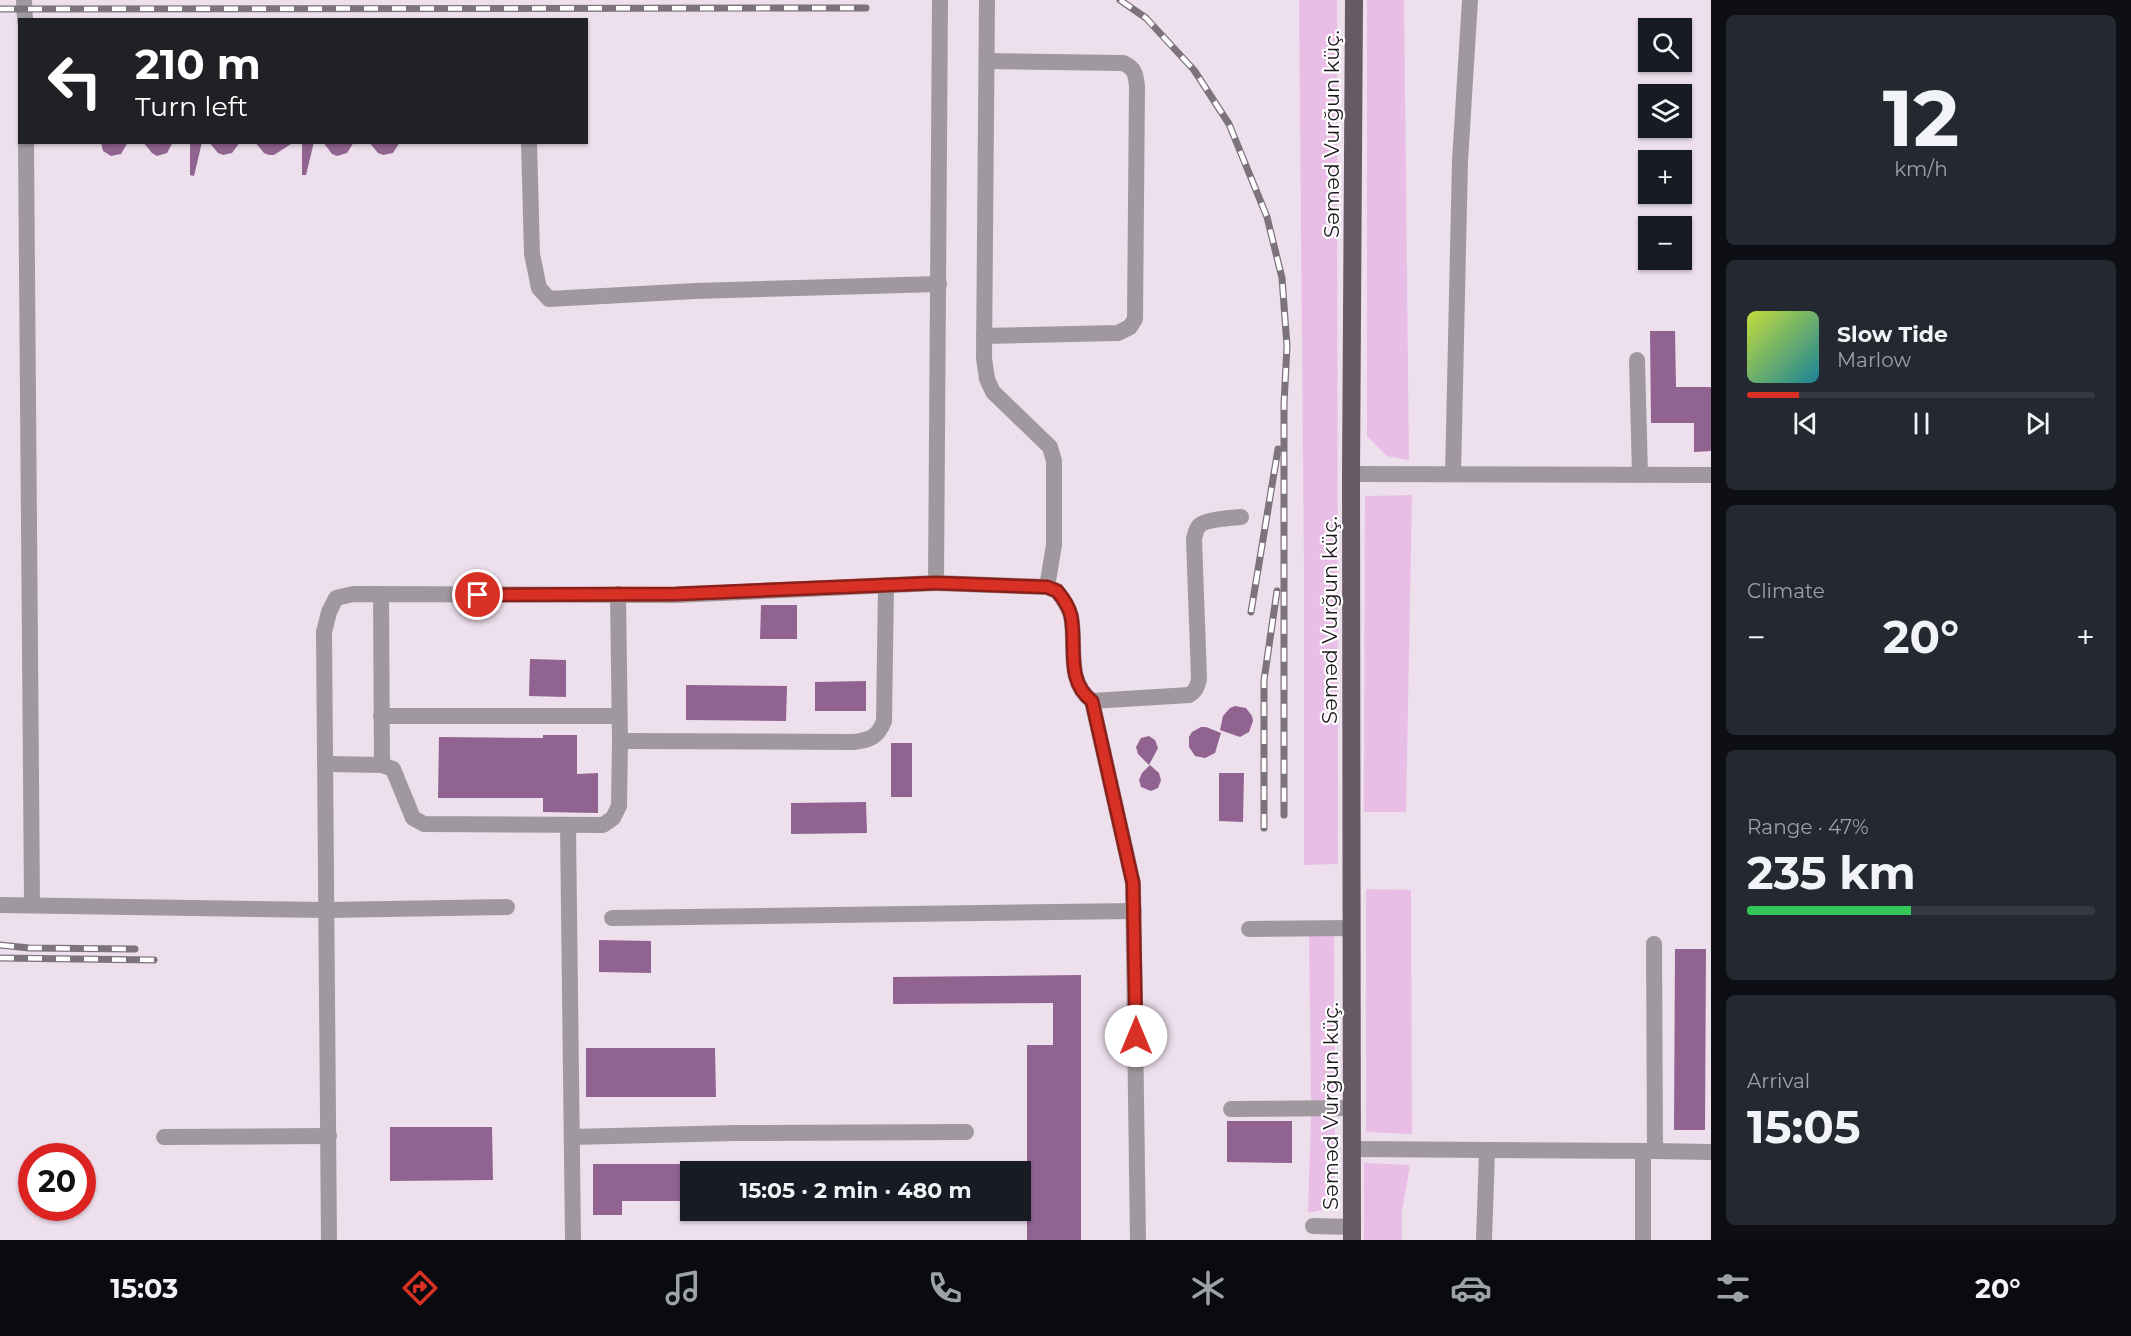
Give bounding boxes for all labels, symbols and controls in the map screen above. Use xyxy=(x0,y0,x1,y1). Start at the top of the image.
map controls xyxy=(1638,18,1692,270)
button: search xyxy=(1638,18,1692,72)
street label: Səməd Vurğun küç. xyxy=(1319,30,1344,238)
text: 210 m xyxy=(135,38,261,90)
icon: left xyxy=(36,42,114,120)
text: 12 xyxy=(1883,70,1959,166)
button: layers xyxy=(1638,84,1692,138)
text: Turn left xyxy=(135,90,248,123)
button: + xyxy=(1638,150,1692,204)
text: km/h xyxy=(1894,157,1948,181)
button: − xyxy=(1638,216,1692,270)
text: Slow Tide xyxy=(1837,321,1948,348)
text: Marlow xyxy=(1837,348,1911,372)
icon: previous xyxy=(1789,407,1822,440)
icon: pause xyxy=(1905,407,1938,440)
icon: next xyxy=(2021,407,2054,440)
street label: Səməd Vurğun küç. xyxy=(1317,516,1342,724)
pin xyxy=(452,569,503,620)
icon: arrive xyxy=(461,578,494,611)
text: Climate xyxy=(1747,579,1825,603)
text: 20° xyxy=(1883,609,1959,664)
text: − xyxy=(1747,617,1766,657)
text: + xyxy=(2076,617,2095,657)
text: Range · 47% xyxy=(1747,815,1869,839)
text: 235 km xyxy=(1747,845,1916,900)
street label: Səməd Vurğun küç. xyxy=(1318,1002,1343,1210)
position arrow xyxy=(1104,1004,1168,1068)
text: Arrival xyxy=(1747,1069,1810,1093)
text: 15:05 xyxy=(1747,1099,1861,1154)
speed limit sign: 20 xyxy=(18,1143,96,1221)
text: 15:05 · 2 min · 480 m xyxy=(740,1177,971,1204)
icon: directions xyxy=(399,1267,441,1309)
icon: music xyxy=(662,1267,704,1309)
icon: phone xyxy=(924,1267,966,1309)
icon: climate xyxy=(1187,1267,1229,1309)
icon: car xyxy=(1450,1267,1492,1309)
icon: filters xyxy=(1712,1267,1754,1309)
text: 15:03 xyxy=(110,1272,178,1305)
text: 20° xyxy=(1975,1272,2021,1305)

